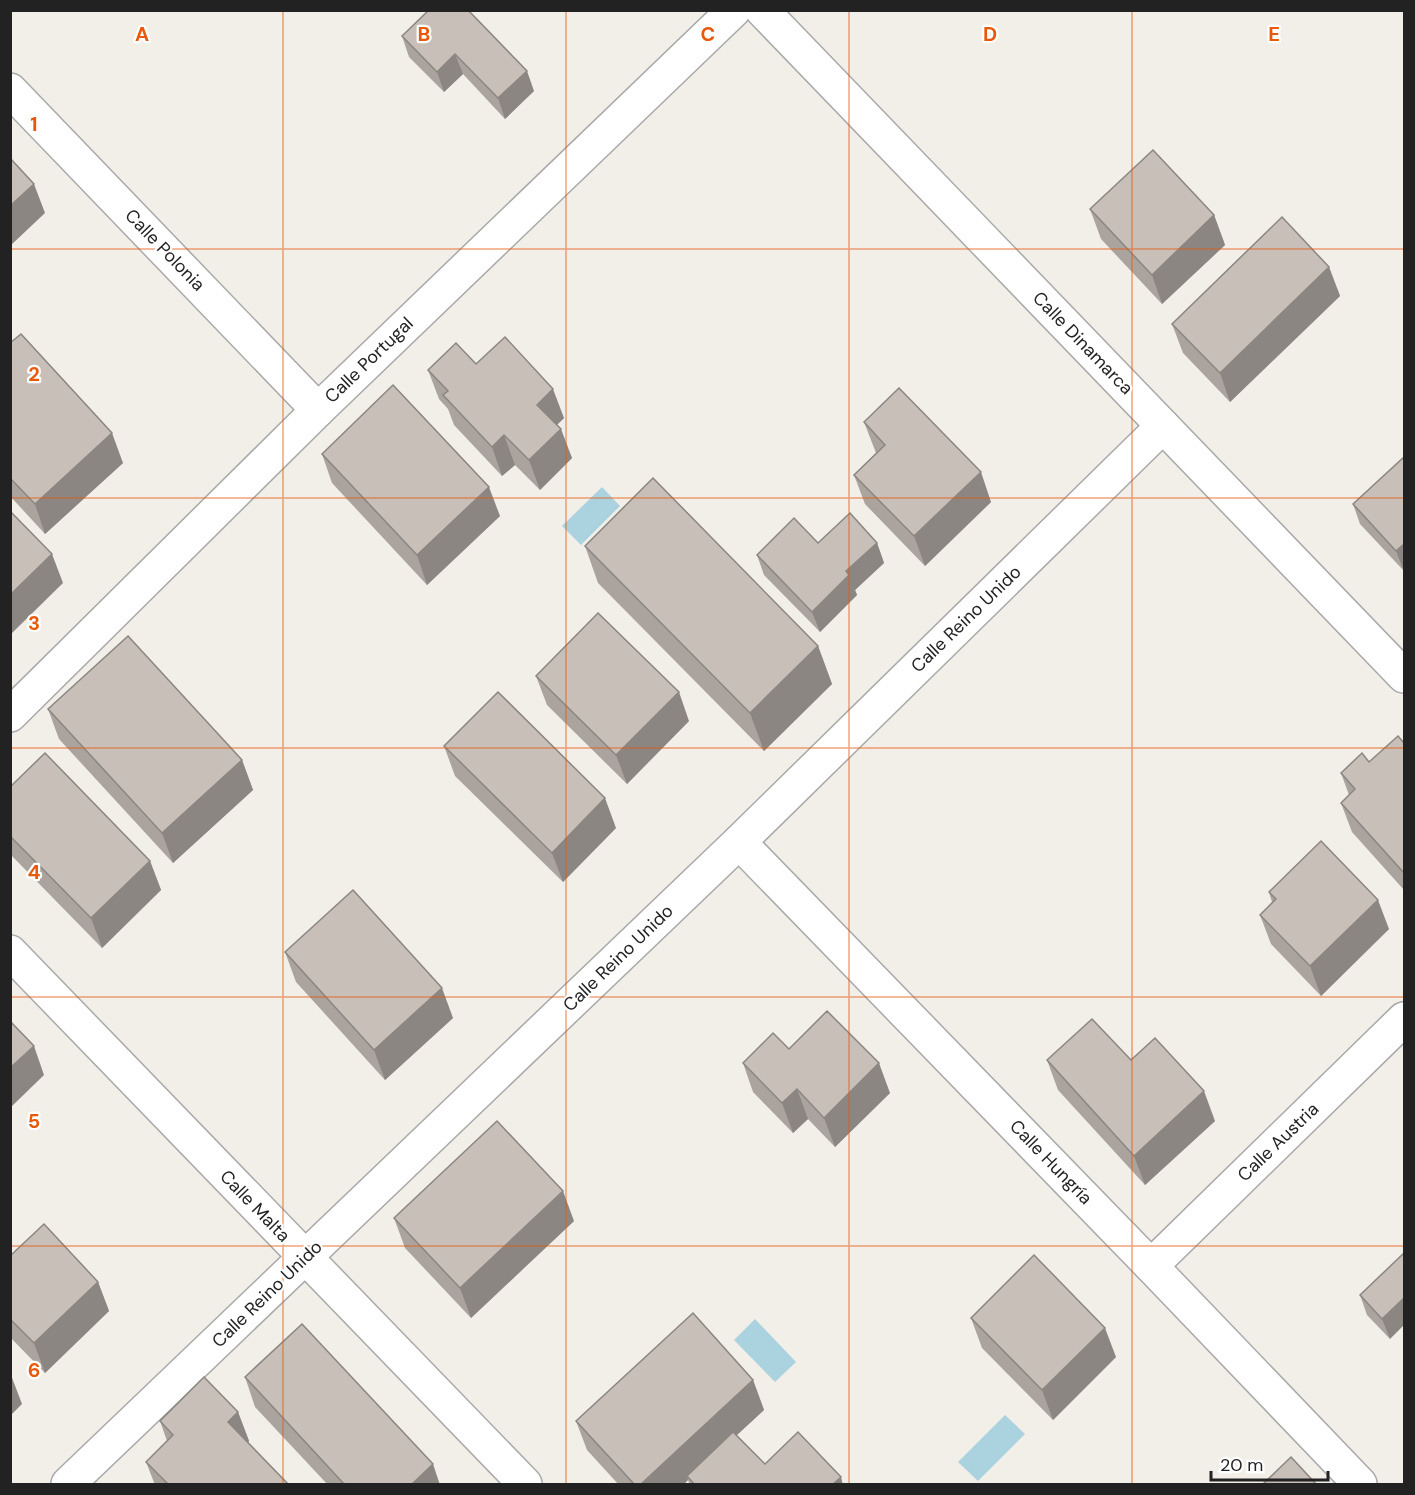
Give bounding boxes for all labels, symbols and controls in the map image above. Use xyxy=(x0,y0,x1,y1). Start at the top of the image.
text: A xyxy=(135,21,149,47)
text: B xyxy=(418,21,430,47)
text: C xyxy=(701,21,715,47)
text: D xyxy=(983,21,997,47)
text: E xyxy=(1268,21,1280,47)
text: 1 xyxy=(30,111,38,137)
street label: Calle Polonia xyxy=(120,204,210,296)
street label: Calle Dinamarca xyxy=(1028,286,1138,400)
street label: Calle Portugal xyxy=(320,312,418,408)
text: 2 xyxy=(28,361,40,387)
street label: Calle Reino Unido xyxy=(906,560,1026,678)
text: 3 xyxy=(28,610,40,636)
text: 4 xyxy=(28,859,41,885)
street label: Calle Reino Unido xyxy=(558,899,678,1017)
street label: Calle Austria xyxy=(1232,1097,1324,1187)
text: 5 xyxy=(28,1108,40,1134)
street label: Calle Hungría xyxy=(1004,1114,1098,1210)
street label: Calle Malta xyxy=(215,1165,295,1247)
street label: Calle Reino Unido xyxy=(207,1235,327,1353)
text: 6 xyxy=(28,1357,40,1383)
scale bar xyxy=(1211,1444,1328,1482)
text: 20 m xyxy=(1220,1453,1263,1477)

